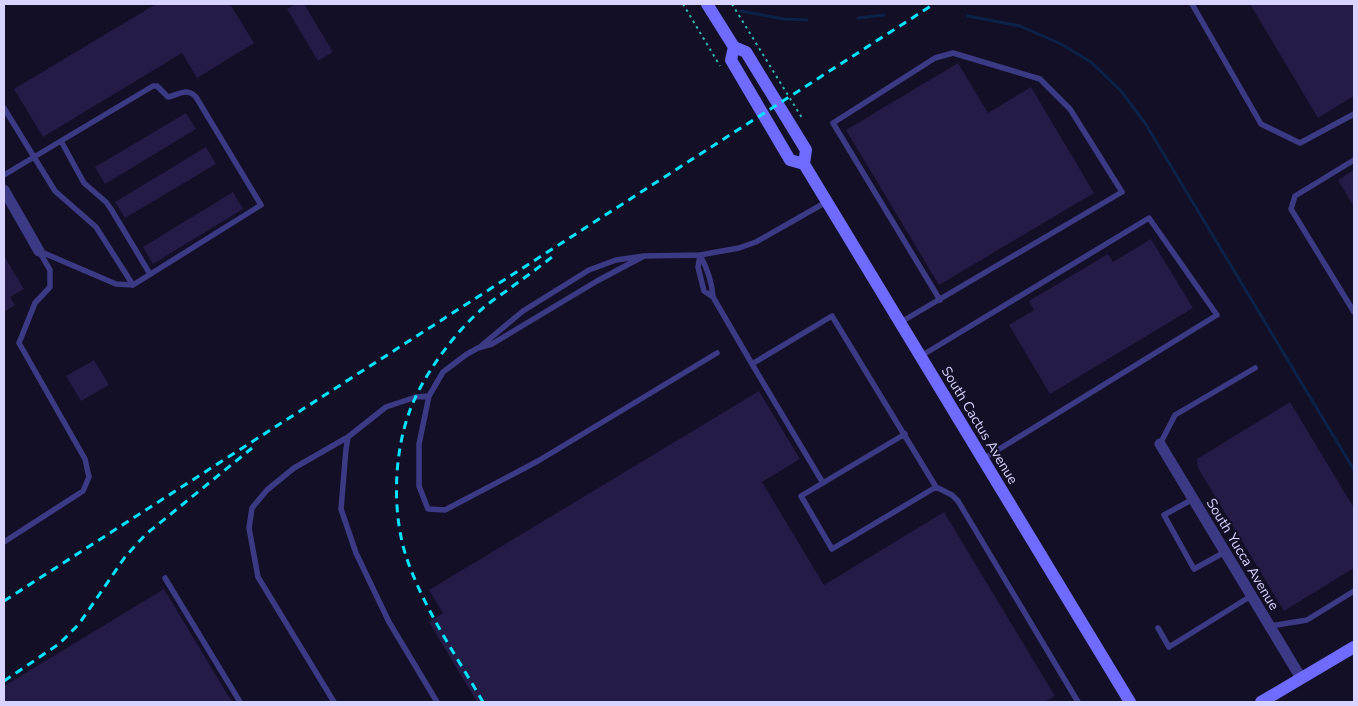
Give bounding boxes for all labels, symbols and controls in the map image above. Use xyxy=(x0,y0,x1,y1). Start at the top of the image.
street label: South Cactus Avenue xyxy=(937,363,1022,488)
street label: South Yucca Avenue xyxy=(1202,495,1284,614)

